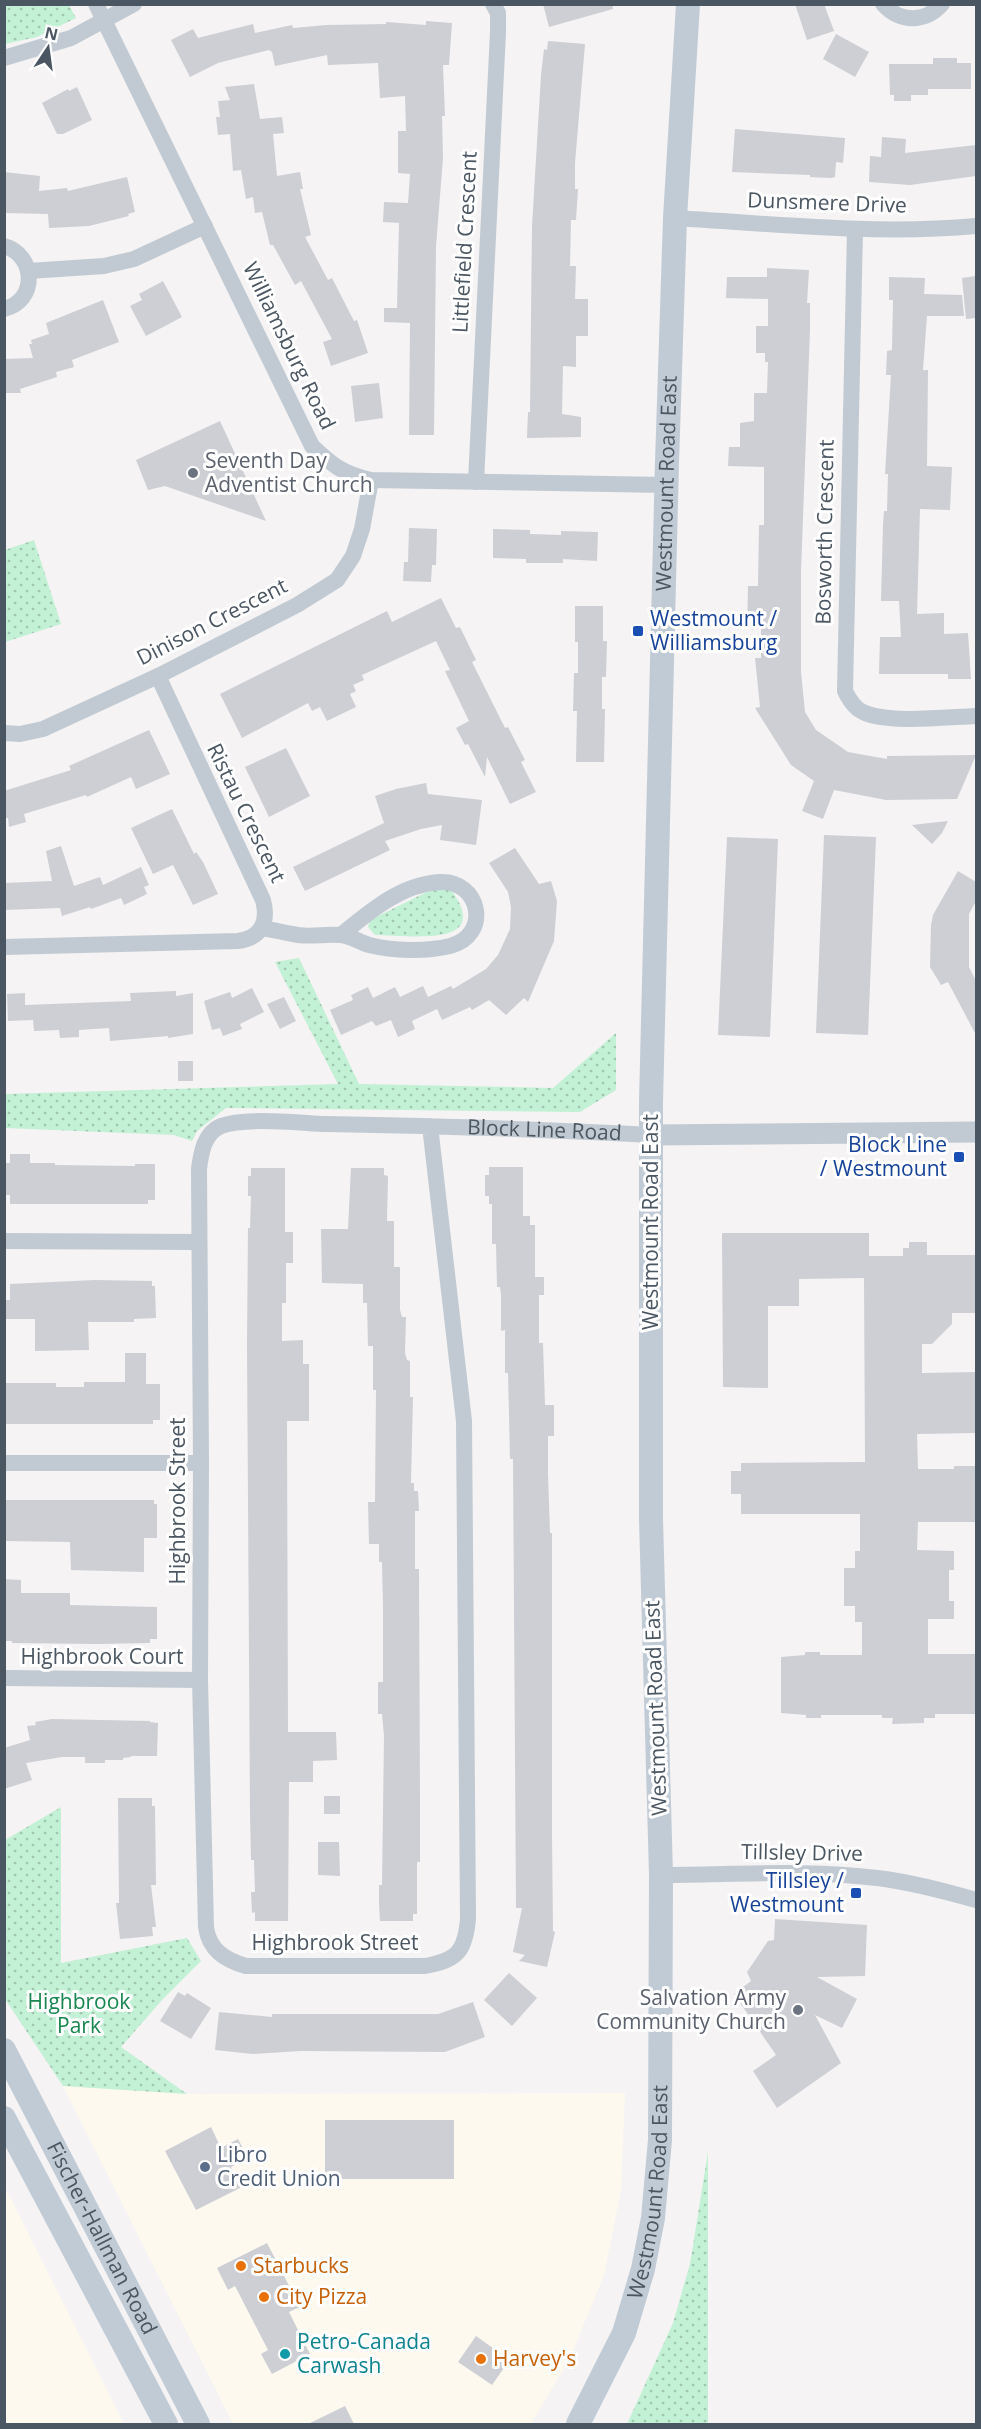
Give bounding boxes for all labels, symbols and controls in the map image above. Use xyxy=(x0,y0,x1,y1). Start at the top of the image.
north arrow xyxy=(18,18,78,78)
text: N xyxy=(43,21,60,46)
street label: Littlefield Crescent xyxy=(445,150,483,334)
street label: Dunsmere Drive xyxy=(747,185,907,219)
street label: Williamsburg Road xyxy=(237,257,343,434)
street label: Westmount Road East xyxy=(649,375,683,592)
street label: Bosworth Crescent xyxy=(808,439,840,625)
place label: Seventh Day Adventist Church xyxy=(205,446,373,498)
marker: Seventh Day Adventist Church xyxy=(186,466,200,480)
street label: Dinison Crescent xyxy=(131,571,292,671)
place label: Westmount / Williamsburg xyxy=(650,604,777,656)
marker: Westmount / Williamsburg xyxy=(631,624,645,638)
street label: Ristau Crescent xyxy=(201,738,293,887)
street label: Block Line Road xyxy=(467,1112,622,1146)
street label: Westmount Road East xyxy=(636,1114,664,1330)
place label: Block Line / Westmount xyxy=(820,1130,947,1182)
marker: Block Line / Westmount xyxy=(952,1150,966,1164)
street label: Highbrook Street xyxy=(163,1418,191,1584)
street label: Westmount Road East xyxy=(637,1600,673,1816)
street label: Highbrook Court xyxy=(20,1642,184,1670)
street label: Tillsley Drive xyxy=(741,1837,863,1867)
place label: Tillsley / Westmount xyxy=(730,1866,844,1918)
marker: Tillsley / Westmount xyxy=(849,1886,863,1900)
street label: Highbrook Street xyxy=(252,1928,418,1956)
place label: Salvation Army Community Church xyxy=(596,1983,786,2035)
park label: Highbrook Park xyxy=(28,1987,130,2039)
marker: Salvation Army Community Church xyxy=(791,2003,805,2017)
street label: Westmount Road East xyxy=(620,2085,673,2302)
street label: Fischer-Hallman Road xyxy=(41,2136,164,2339)
place label: Libro Credit Union xyxy=(217,2140,341,2192)
marker: Libro Credit Union xyxy=(198,2160,212,2174)
place label: Starbucks xyxy=(253,2251,349,2279)
marker: Starbucks xyxy=(234,2259,248,2273)
place label: City Pizza xyxy=(276,2282,367,2310)
marker: City Pizza xyxy=(257,2290,271,2304)
place label: Petro-Canada Carwash xyxy=(297,2327,431,2379)
place label: Harvey's xyxy=(493,2344,576,2372)
marker: Petro-Canada Carwash xyxy=(278,2347,292,2361)
marker: Harvey's xyxy=(474,2352,488,2366)

